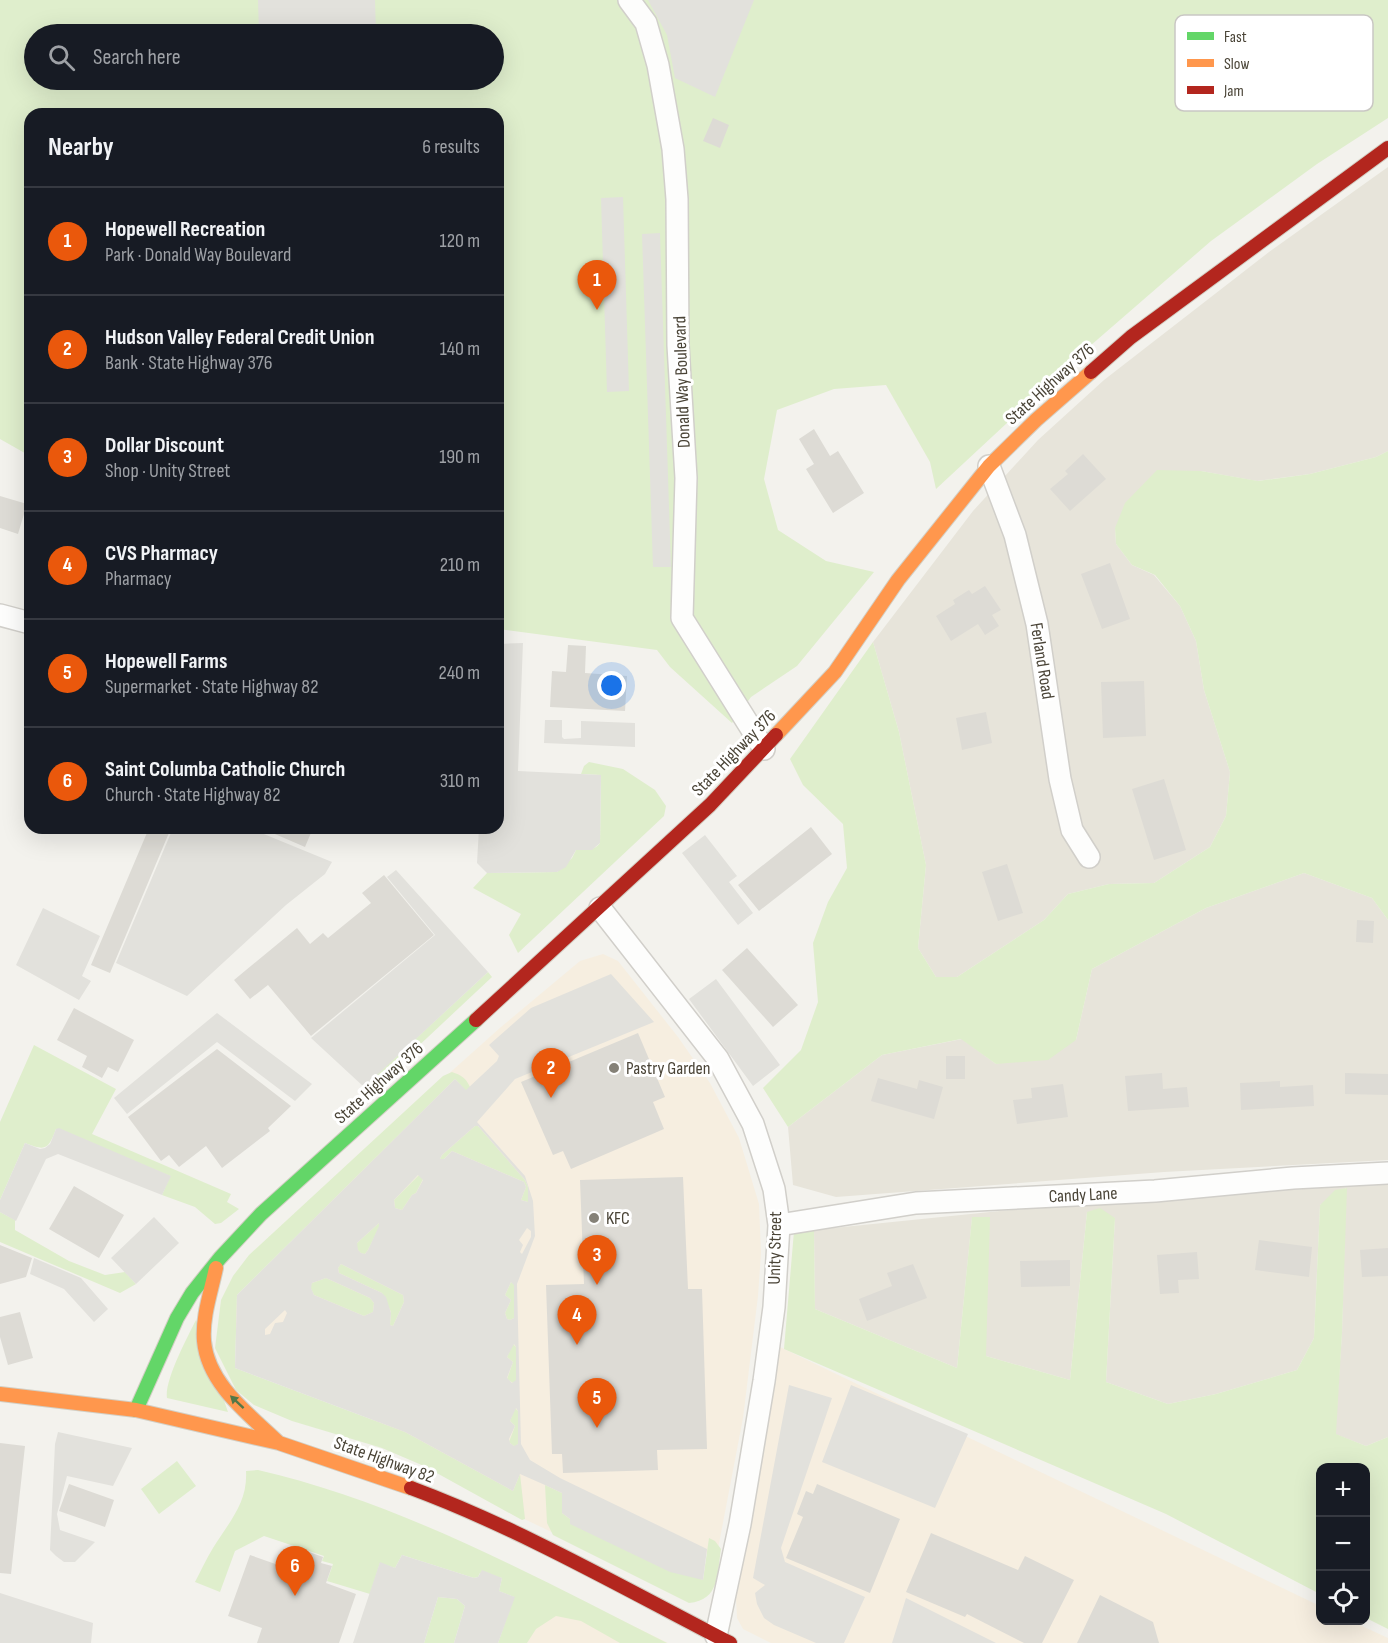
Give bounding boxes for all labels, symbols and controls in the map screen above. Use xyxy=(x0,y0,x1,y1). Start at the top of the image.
legend xyxy=(1175,15,1373,111)
search box xyxy=(24,24,504,90)
text: Fast xyxy=(1224,28,1247,47)
icon: search xyxy=(45,41,78,74)
text: Search here xyxy=(93,44,180,71)
text: Slow xyxy=(1224,55,1249,74)
text: Jam xyxy=(1223,82,1244,101)
text: Nearby xyxy=(48,132,114,163)
text: 6 results xyxy=(422,135,480,159)
text: Hopewell Recreation xyxy=(105,216,265,243)
text: 1 xyxy=(64,229,71,253)
text: 120 m xyxy=(440,229,480,253)
text: Park · Donald Way Boulevard xyxy=(105,243,291,267)
pin: 1 xyxy=(578,260,616,310)
street label: Donald Way Boulevard xyxy=(669,316,695,448)
text: Hudson Valley Federal Credit Union xyxy=(105,324,374,351)
text: 2 xyxy=(63,337,72,361)
text: 140 m xyxy=(440,337,480,361)
street label: State Highway 376 xyxy=(1001,339,1099,429)
text: Bank · State Highway 376 xyxy=(105,351,273,375)
text: Dollar Discount xyxy=(105,432,224,459)
text: 3 xyxy=(63,445,72,469)
text: 190 m xyxy=(439,445,480,469)
text: Shop · Unity Street xyxy=(105,459,230,483)
text: CVS Pharmacy xyxy=(105,540,218,567)
text: 4 xyxy=(63,553,72,577)
text: 210 m xyxy=(440,553,480,577)
text: Pharmacy xyxy=(105,567,172,591)
street label: Ferland Road xyxy=(1026,621,1058,701)
text: Hopewell Farms xyxy=(105,648,227,675)
text: 5 xyxy=(63,661,72,685)
text: 240 m xyxy=(439,661,480,685)
your location xyxy=(597,671,626,700)
text: Supermarket · State Highway 82 xyxy=(105,675,319,699)
street label: State Highway 376 xyxy=(688,705,781,801)
text: Saint Columba Catholic Church xyxy=(105,756,345,783)
text: 6 xyxy=(63,769,72,793)
text: 310 m xyxy=(440,769,480,793)
text: Church · State Highway 82 xyxy=(105,783,280,807)
street label: State Highway 376 xyxy=(330,1038,428,1128)
pin: 2 xyxy=(532,1048,570,1098)
place label: Pastry Garden xyxy=(626,1058,711,1079)
marker: Pastry Garden xyxy=(607,1061,621,1075)
street label: Candy Lane xyxy=(1048,1183,1118,1207)
place label: KFC xyxy=(606,1208,630,1229)
marker: KFC xyxy=(587,1211,601,1225)
street label: Unity Street xyxy=(764,1211,786,1285)
pin: 3 xyxy=(578,1236,616,1285)
pin: 4 xyxy=(558,1296,596,1345)
pin: 5 xyxy=(578,1378,616,1428)
one-way arrow xyxy=(230,1395,245,1409)
street label: State Highway 82 xyxy=(331,1432,437,1488)
map controls xyxy=(1316,1463,1370,1625)
button: + xyxy=(1316,1463,1370,1517)
button: − xyxy=(1316,1517,1370,1571)
pin: 6 xyxy=(276,1546,314,1596)
button: locate xyxy=(1316,1571,1370,1625)

